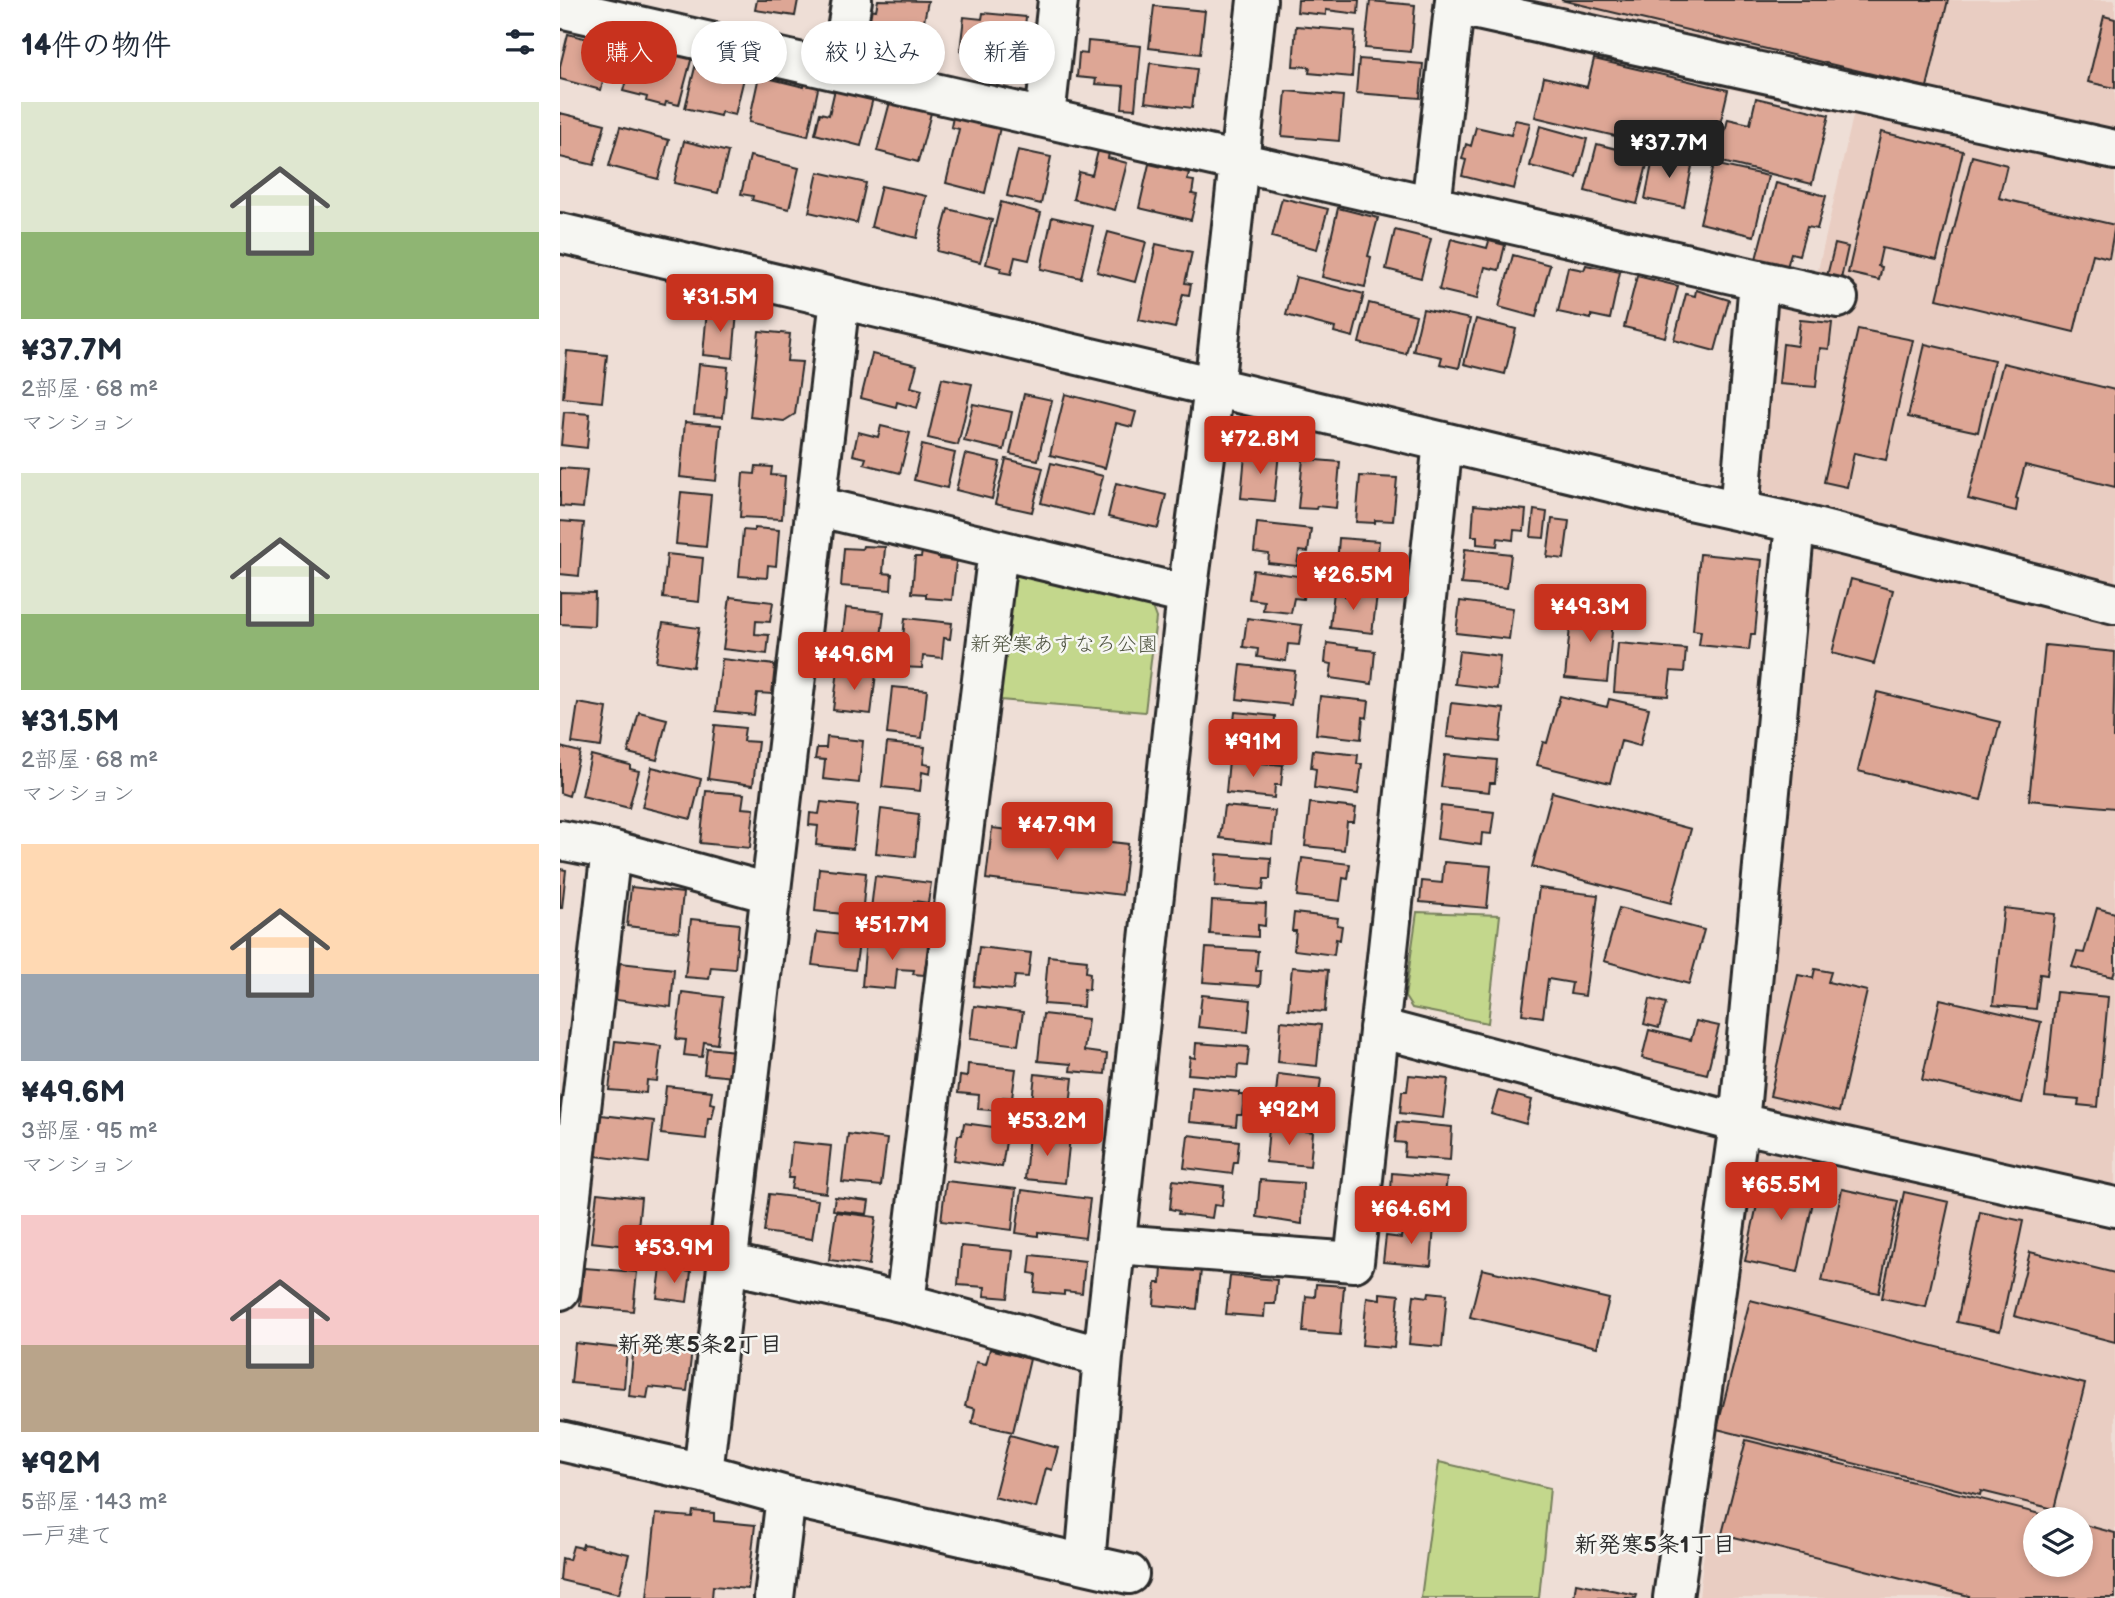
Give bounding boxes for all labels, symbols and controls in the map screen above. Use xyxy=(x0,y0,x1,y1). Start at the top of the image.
chip: 購入 xyxy=(581,21,677,84)
chip: 賃貸 xyxy=(691,21,787,84)
chip: 絞り込み xyxy=(801,21,945,84)
chip: 新着 xyxy=(959,21,1055,84)
icon: filters xyxy=(501,23,539,61)
text: 14件の物件 xyxy=(21,28,171,64)
pin: ¥37.7M xyxy=(1612,120,1726,180)
text: ¥37.7M xyxy=(1630,129,1708,157)
icon: home xyxy=(217,148,343,274)
pin: ¥31.5M xyxy=(663,274,777,334)
text: ¥31.5M xyxy=(682,283,758,311)
text: ¥37.7M xyxy=(21,333,123,369)
text: 2部屋 · 68 m² xyxy=(21,375,158,403)
text: マンション xyxy=(21,409,135,437)
pin: ¥72.8M xyxy=(1203,416,1317,476)
text: ¥72.8M xyxy=(1220,425,1300,453)
icon: home xyxy=(217,519,343,645)
pin: ¥26.5M xyxy=(1296,552,1410,612)
text: ¥26.5M xyxy=(1313,561,1393,589)
pin: ¥49.3M xyxy=(1533,584,1647,644)
text: ¥49.3M xyxy=(1550,593,1630,621)
pin: ¥49.6M xyxy=(797,632,911,692)
park label: 新発寒あすなろ公園 xyxy=(970,632,1158,657)
text: ¥49.6M xyxy=(814,641,894,669)
text: ¥31.5M xyxy=(21,704,119,740)
pin: ¥91M xyxy=(1212,720,1294,779)
text: ¥91M xyxy=(1224,728,1282,756)
text: 2部屋 · 68 m² xyxy=(21,746,158,774)
text: マンション xyxy=(21,780,135,808)
pin: ¥47.9M xyxy=(1000,802,1114,862)
text: ¥47.9M xyxy=(1018,811,1096,839)
icon: home xyxy=(217,890,343,1016)
pin: ¥51.7M xyxy=(835,902,949,962)
text: ¥51.7M xyxy=(855,911,929,939)
text: ¥49.6M xyxy=(21,1075,125,1111)
pin: ¥92M xyxy=(1248,1088,1330,1147)
text: ¥92M xyxy=(1258,1096,1320,1124)
pin: ¥53.2M xyxy=(990,1098,1104,1158)
text: ¥53.2M xyxy=(1007,1107,1087,1135)
text: 3部屋 · 95 m² xyxy=(21,1117,158,1145)
text: マンション xyxy=(21,1151,135,1179)
pin: ¥65.5M xyxy=(1724,1162,1838,1222)
text: ¥65.5M xyxy=(1741,1171,1821,1199)
pin: ¥64.6M xyxy=(1354,1186,1468,1246)
text: ¥64.6M xyxy=(1371,1195,1451,1223)
pin: ¥53.9M xyxy=(617,1226,731,1285)
text: ¥53.9M xyxy=(634,1234,714,1262)
icon: home xyxy=(217,1261,343,1387)
district label: 新発寒5条2丁目 xyxy=(617,1331,783,1359)
text: ¥92M xyxy=(21,1446,101,1482)
text: 5部屋 · 143 m² xyxy=(21,1488,167,1516)
map controls xyxy=(2023,1507,2093,1577)
button: layers xyxy=(2023,1507,2093,1577)
text: 一戸建て xyxy=(21,1522,113,1550)
district label: 新発寒5条1丁目 xyxy=(1575,1531,1735,1559)

